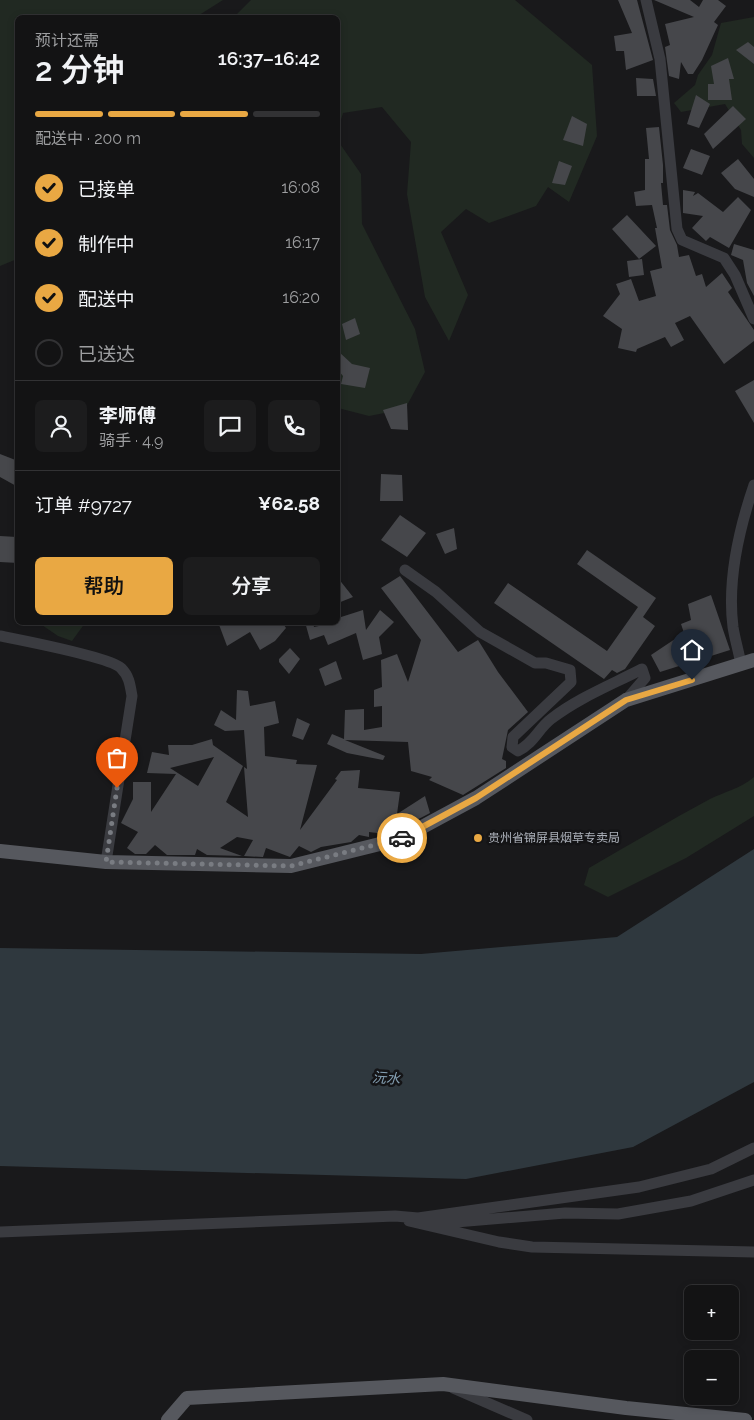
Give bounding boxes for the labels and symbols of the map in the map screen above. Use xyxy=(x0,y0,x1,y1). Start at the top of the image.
pin xyxy=(671,629,713,680)
pin xyxy=(96,737,138,788)
courier xyxy=(377,813,427,863)
place label: 贵州省锦屏县烟草专卖局 xyxy=(488,831,620,845)
marker: 贵州省锦屏县烟草专卖局 xyxy=(472,832,484,844)
water label: 沅水 xyxy=(371,1069,402,1087)

